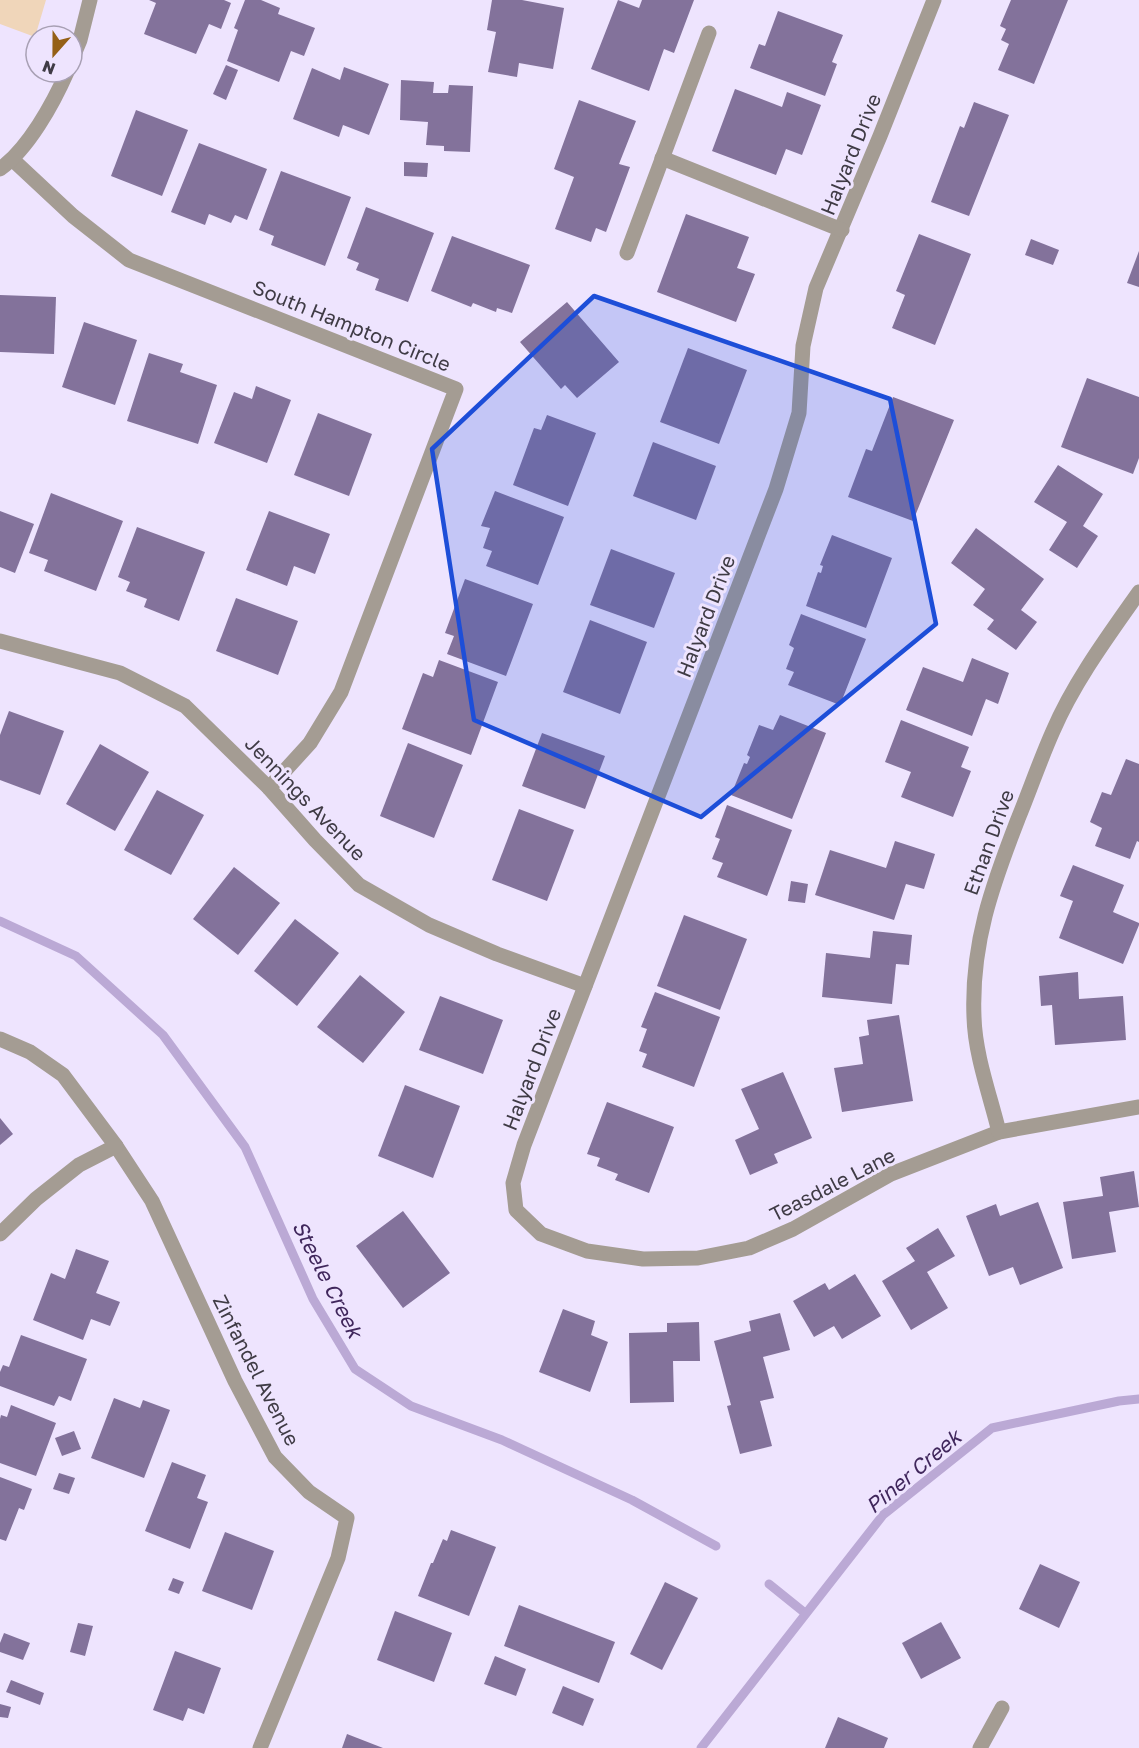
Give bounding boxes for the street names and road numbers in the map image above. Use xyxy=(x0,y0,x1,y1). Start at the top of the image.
street label: Halyard Drive xyxy=(815,90,885,218)
street label: South Hampton Circle xyxy=(250,274,454,376)
street label: Halyard Drive xyxy=(671,552,739,680)
street label: Jennings Avenue xyxy=(241,731,371,865)
street label: Ethan Drive xyxy=(958,786,1018,898)
street label: Halyard Drive xyxy=(497,1005,565,1133)
street label: Teasdale Lane xyxy=(765,1142,899,1226)
street label: Zinfandel Avenue xyxy=(209,1291,305,1449)

